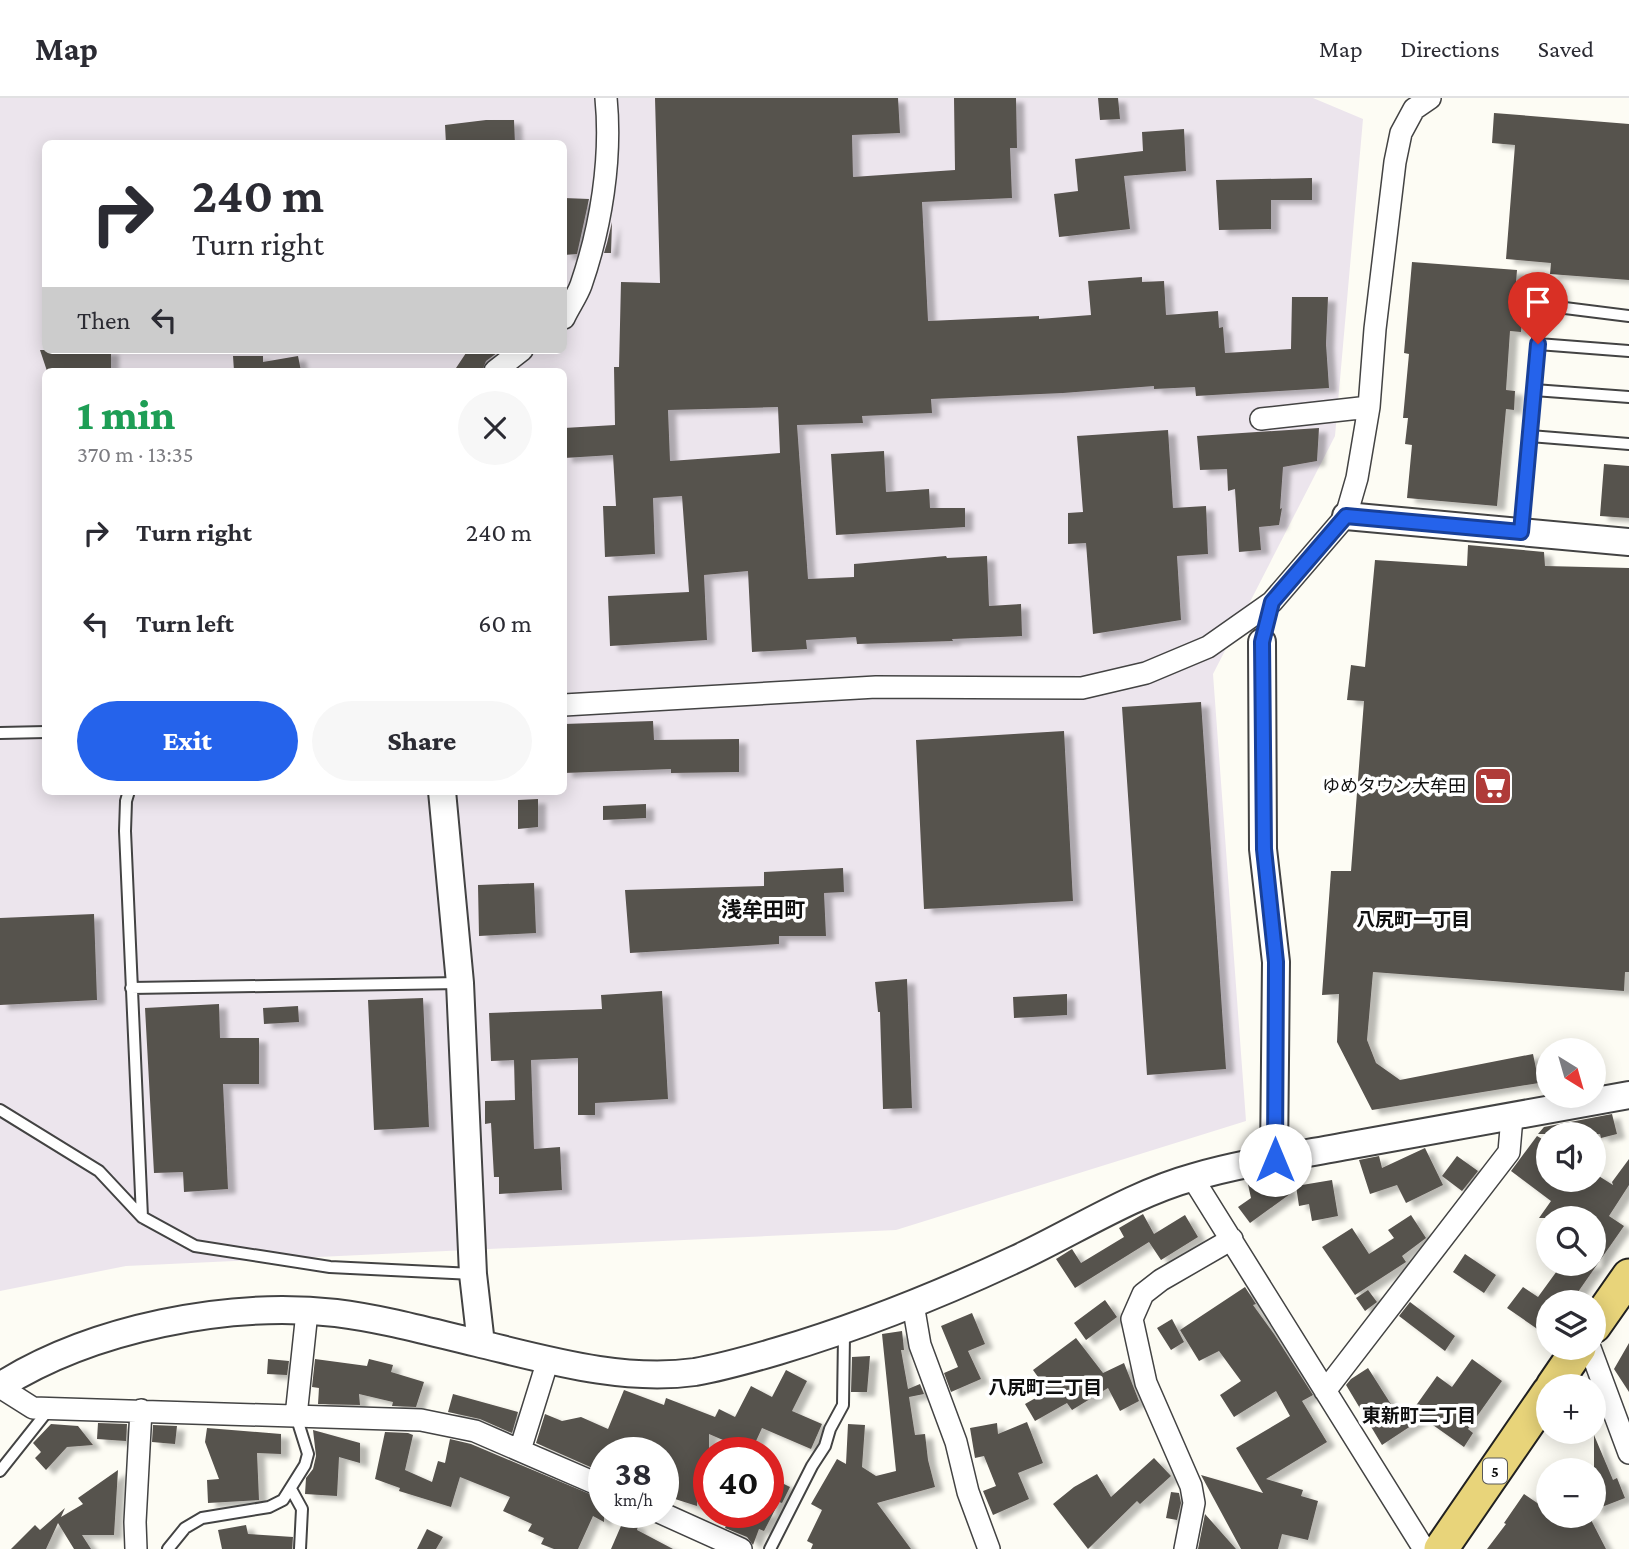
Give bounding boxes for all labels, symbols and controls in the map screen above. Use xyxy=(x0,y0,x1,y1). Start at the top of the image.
text: Map xyxy=(35,30,98,67)
text: Map xyxy=(1319,35,1363,62)
text: Directions xyxy=(1401,35,1500,62)
text: Saved xyxy=(1538,35,1594,62)
icon: right xyxy=(77,168,168,259)
text: 240 m xyxy=(192,168,324,223)
text: Turn right xyxy=(192,226,324,262)
pin xyxy=(1508,272,1568,344)
icon: arrive xyxy=(1519,283,1557,321)
icon: left xyxy=(145,301,183,339)
text: Then xyxy=(77,306,131,335)
text: 1 min xyxy=(77,391,175,438)
button: close xyxy=(458,391,532,465)
text: 370 m · 13:35 xyxy=(77,441,193,467)
icon: right xyxy=(77,514,115,552)
text: Turn right xyxy=(136,518,252,547)
text: 240 m xyxy=(466,518,532,547)
icon: left xyxy=(77,605,115,643)
text: Turn left xyxy=(136,609,234,638)
text: 60 m xyxy=(478,609,532,638)
button: Exit xyxy=(77,701,298,781)
button: Share xyxy=(312,701,532,781)
supermarket icon: ゆめタウン大牟田 xyxy=(1472,765,1514,807)
place label: ゆめタウン大牟田 xyxy=(1322,776,1466,796)
district label: 浅牟田町 xyxy=(721,898,805,922)
district label: 八尻町一丁目 xyxy=(1356,909,1470,930)
north arrow xyxy=(1536,1038,1606,1108)
map controls xyxy=(1536,1038,1606,1528)
button: sound xyxy=(1536,1122,1606,1192)
position arrow xyxy=(1238,1123,1312,1197)
button: search xyxy=(1536,1206,1606,1276)
button: layers xyxy=(1536,1290,1606,1360)
button: + xyxy=(1536,1374,1606,1444)
district label: 八尻町二丁目 xyxy=(988,1377,1102,1398)
district label: 東新町二丁目 xyxy=(1362,1405,1476,1426)
speed limit sign: 40 xyxy=(693,1437,784,1528)
text: 38 xyxy=(615,1454,652,1493)
road number: 5 xyxy=(1483,1458,1507,1484)
button: − xyxy=(1536,1458,1606,1528)
text: km/h xyxy=(614,1490,653,1510)

